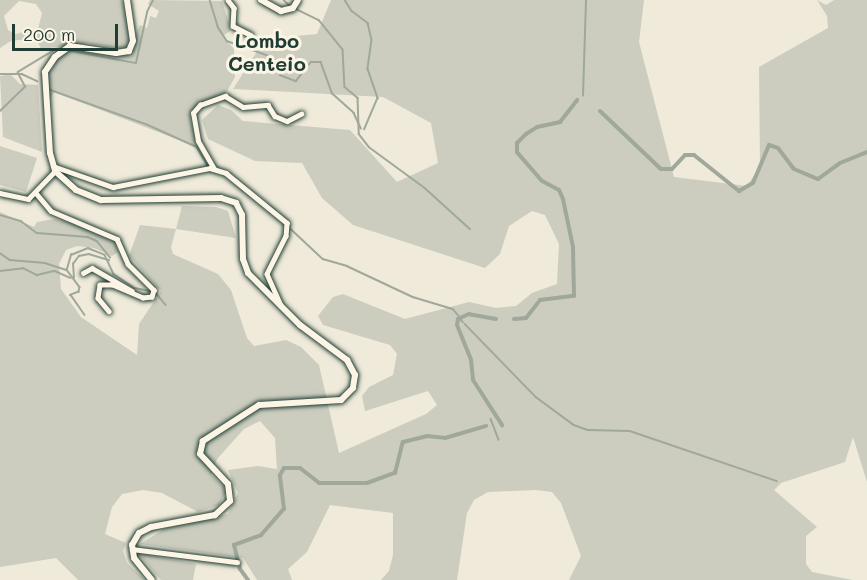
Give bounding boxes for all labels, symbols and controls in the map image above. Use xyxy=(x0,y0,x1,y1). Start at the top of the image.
scale bar xyxy=(15,12,122,50)
text: 200 m xyxy=(23,22,75,46)
district label: Lombo Centeio xyxy=(228,29,306,76)

